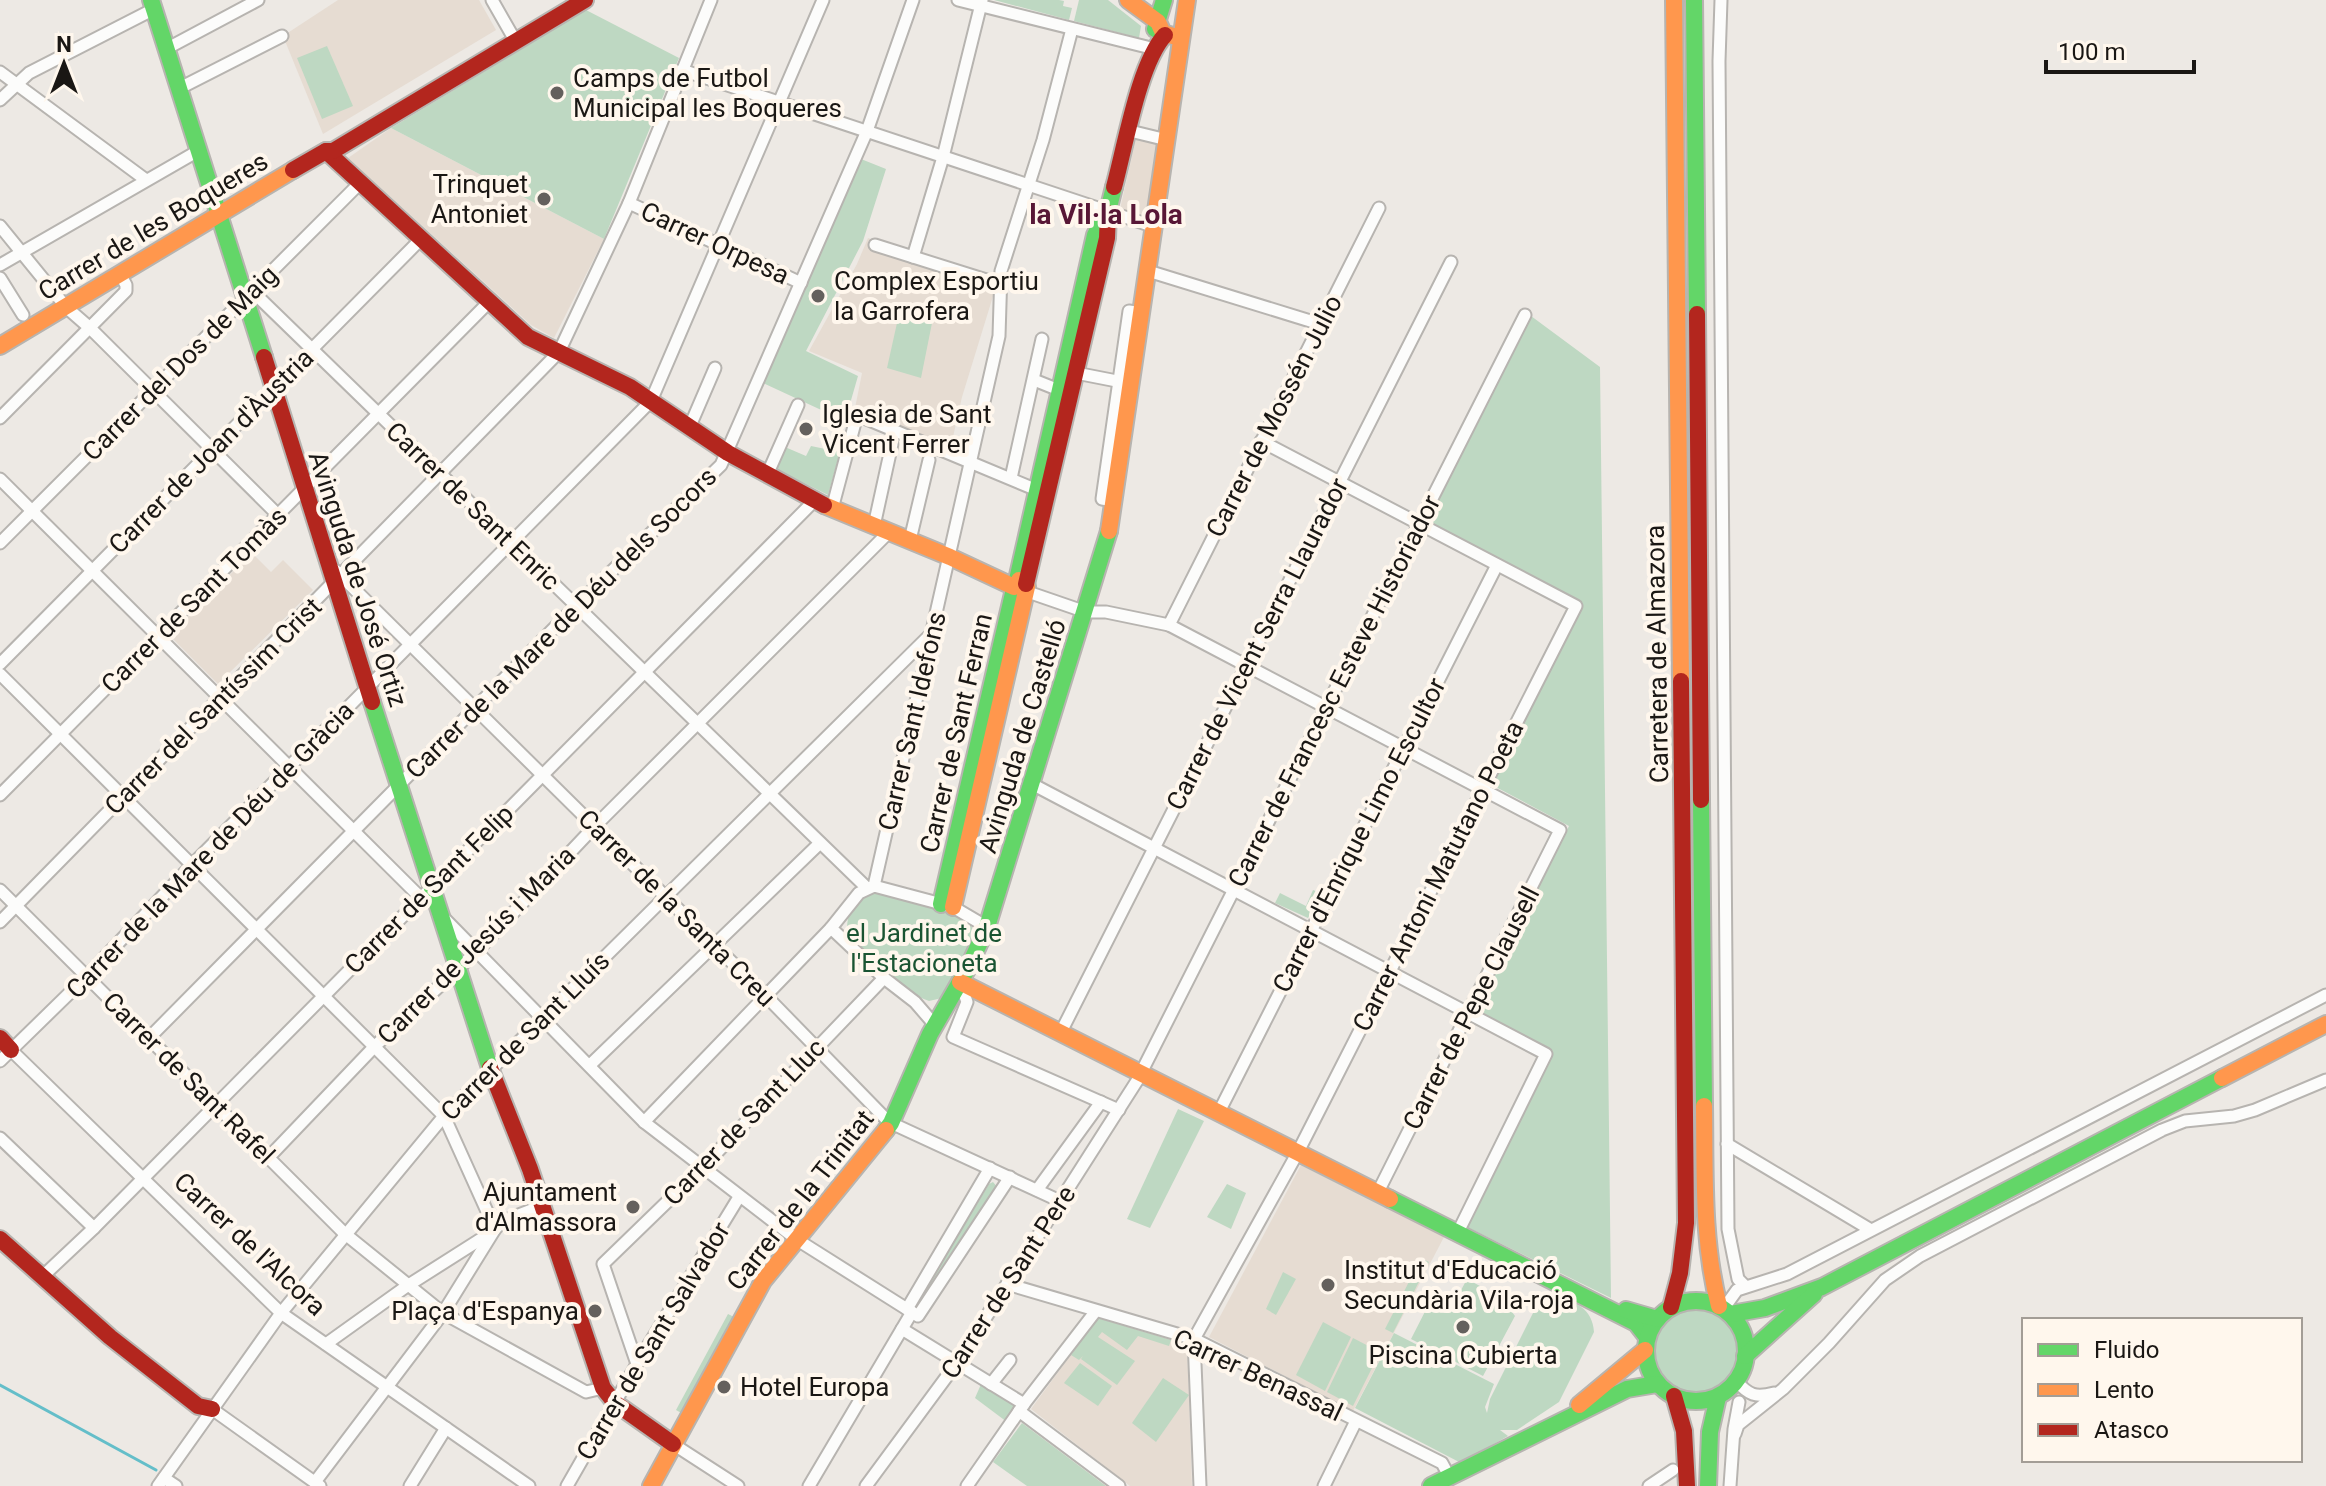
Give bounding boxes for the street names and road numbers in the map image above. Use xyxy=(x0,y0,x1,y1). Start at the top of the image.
street label: Carrer de les Boqueres xyxy=(33,146,273,306)
street label: Carrer Orpesa xyxy=(636,196,794,290)
street label: Carrer del Dos de Maig xyxy=(76,259,284,467)
street label: Carrer de Mossén Julio xyxy=(1200,290,1348,542)
street label: Carrer de Joan d'Àustria xyxy=(103,343,319,559)
street label: Carrer de Sant Enric xyxy=(380,416,566,596)
street label: Avinguda de José Ortiz xyxy=(303,448,413,710)
street label: Carrer de la Mare de Déu dels Socors xyxy=(399,461,723,785)
street label: Carrer de Vicent Serra Llaurador xyxy=(1160,473,1354,815)
street label: Carrer de Francesc Esteve Historiador xyxy=(1222,490,1446,892)
street label: Carrer de Sant Tomàs xyxy=(95,501,293,699)
street label: Carretera de Almazora xyxy=(1640,525,1674,783)
street label: Carrer del Santíssim Crist xyxy=(98,591,328,821)
street label: Carrer Sant Idefons xyxy=(872,609,952,833)
street label: Carrer de Sant Ferran xyxy=(914,610,998,856)
street label: Avinguda de Castelló xyxy=(972,615,1072,857)
street label: Carrer d'Enrique Limo Escultor xyxy=(1266,673,1452,997)
street label: Carrer de la Mare de Déu de Gràcia xyxy=(60,695,360,1005)
street label: Carrer Antoni Matutano Poeta xyxy=(1346,716,1530,1036)
street label: Carrer de Sant Felip xyxy=(338,798,520,980)
street label: Carrer de la Santa Creu xyxy=(572,803,782,1013)
street label: Carrer de Jesús i Maria xyxy=(371,840,581,1050)
street label: Carrer de Pepe Clausell xyxy=(1397,881,1545,1135)
street label: Carrer de Sant Lluís xyxy=(435,946,615,1126)
street label: Carrer de Sant Rafel xyxy=(97,986,281,1170)
street label: Carrer de Sant Lluc xyxy=(657,1033,831,1211)
street label: Carrer de la Trinitat xyxy=(720,1104,880,1296)
street label: Carrer de l'Alcora xyxy=(168,1166,332,1322)
street label: Carrer de Sant Pere xyxy=(935,1180,1081,1384)
street label: Carrer de Sant Salvador xyxy=(570,1217,736,1465)
street label: Carrer Benassal xyxy=(1169,1323,1347,1427)

